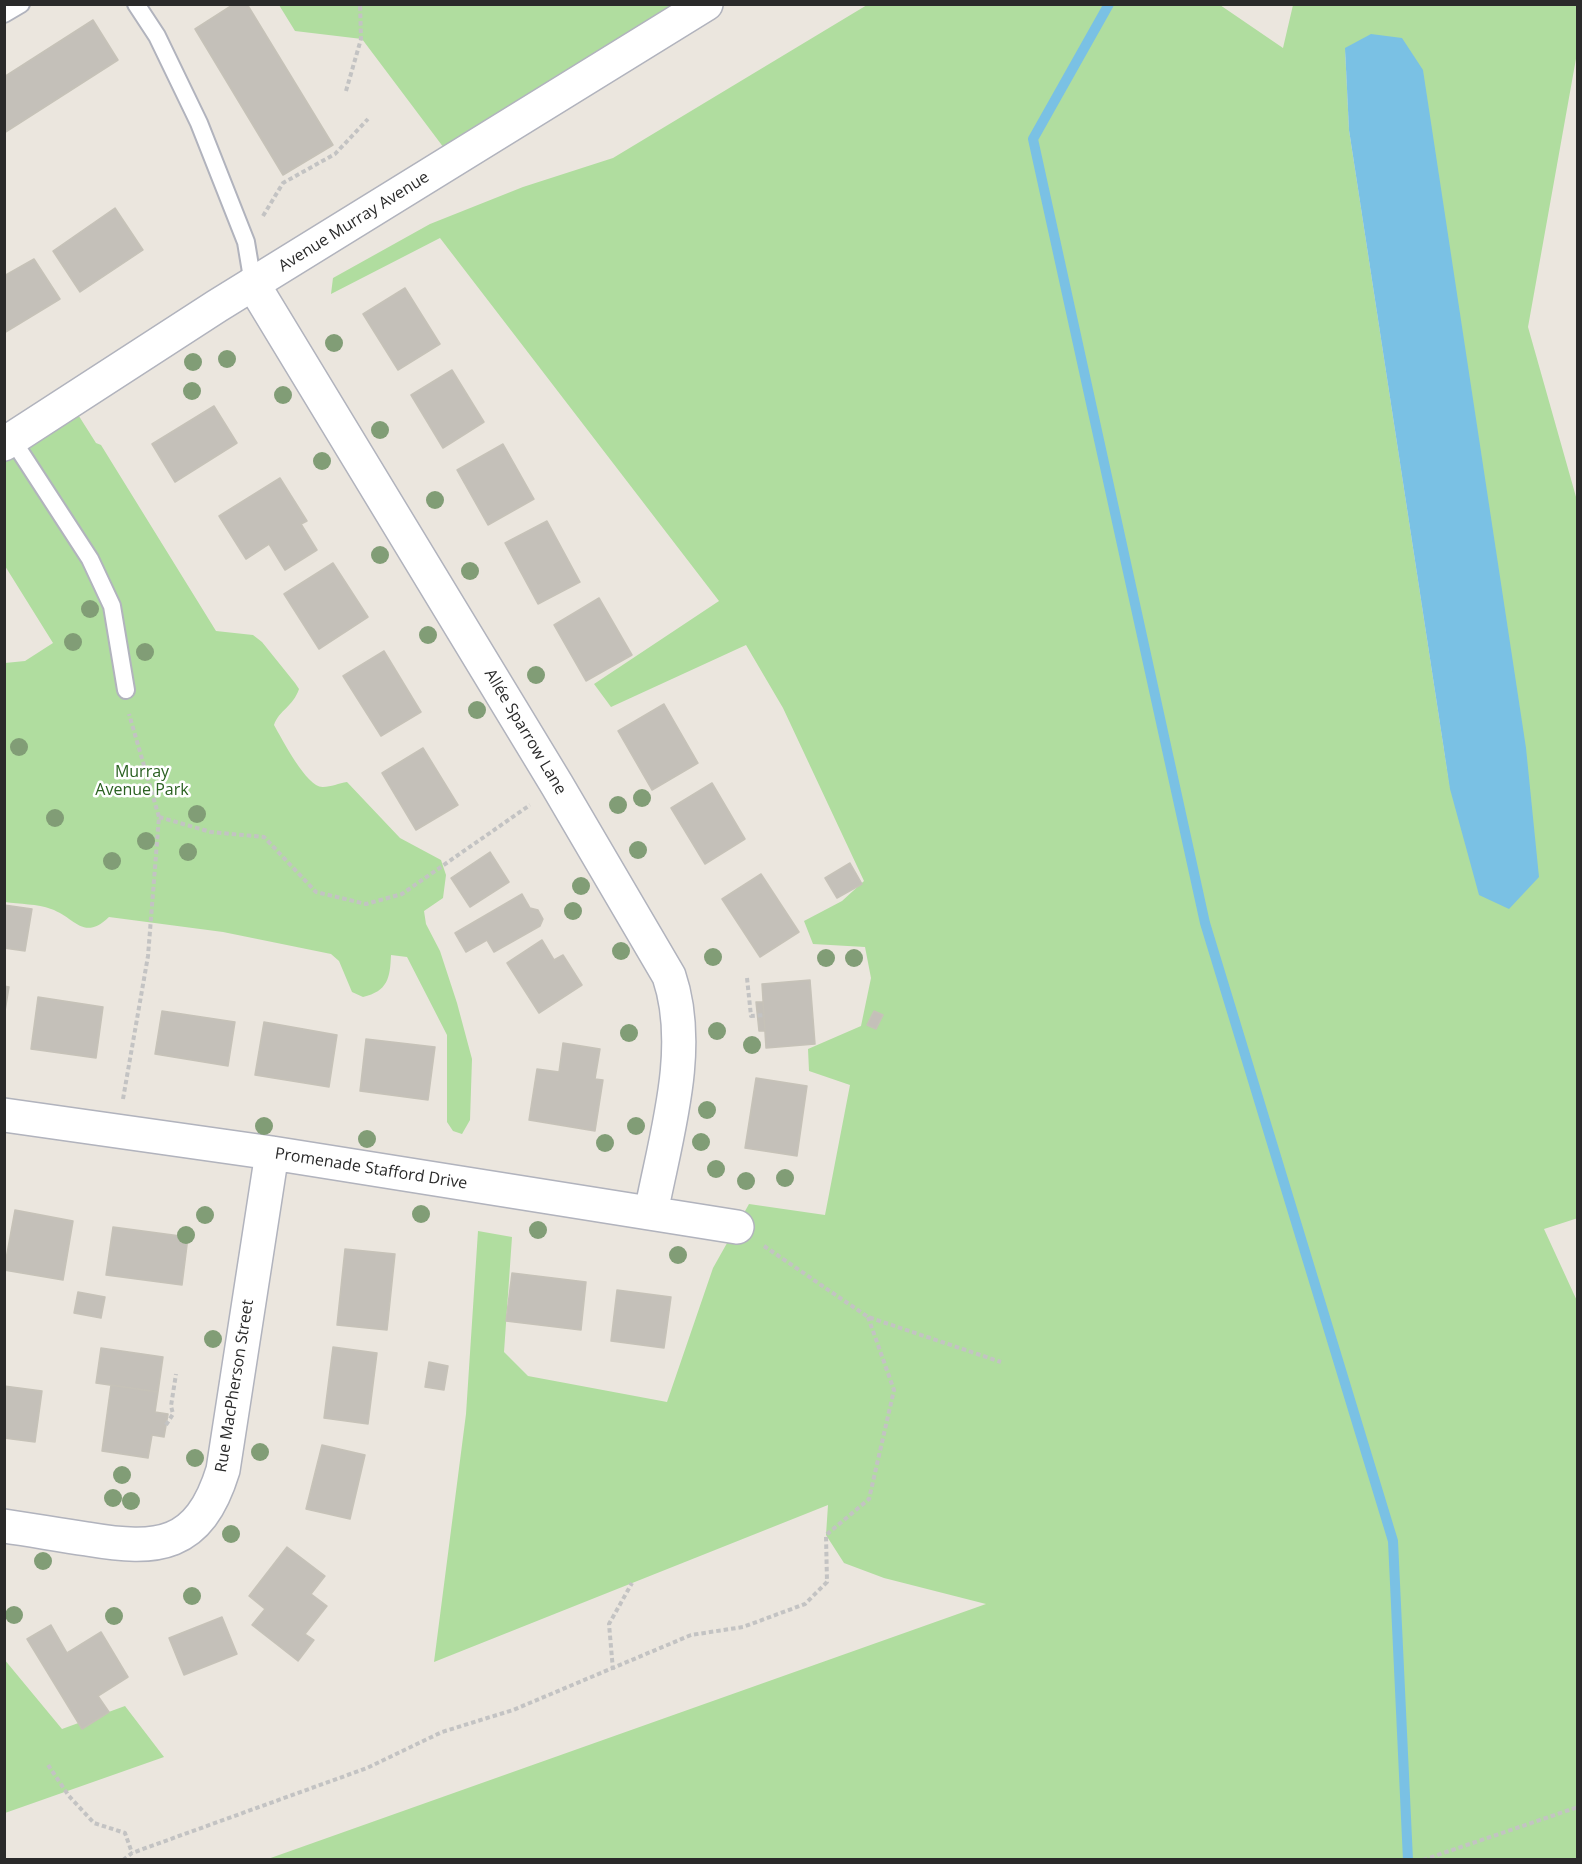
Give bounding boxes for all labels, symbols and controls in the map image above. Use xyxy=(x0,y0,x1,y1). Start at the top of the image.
street label: Avenue Murray Avenue xyxy=(275,168,433,276)
street label: Allée Sparrow Lane xyxy=(480,666,570,798)
park label: Murray Avenue Park xyxy=(95,762,189,800)
street label: Promenade Stafford Drive xyxy=(273,1144,469,1194)
street label: Rue MacPherson Street xyxy=(212,1298,258,1474)

